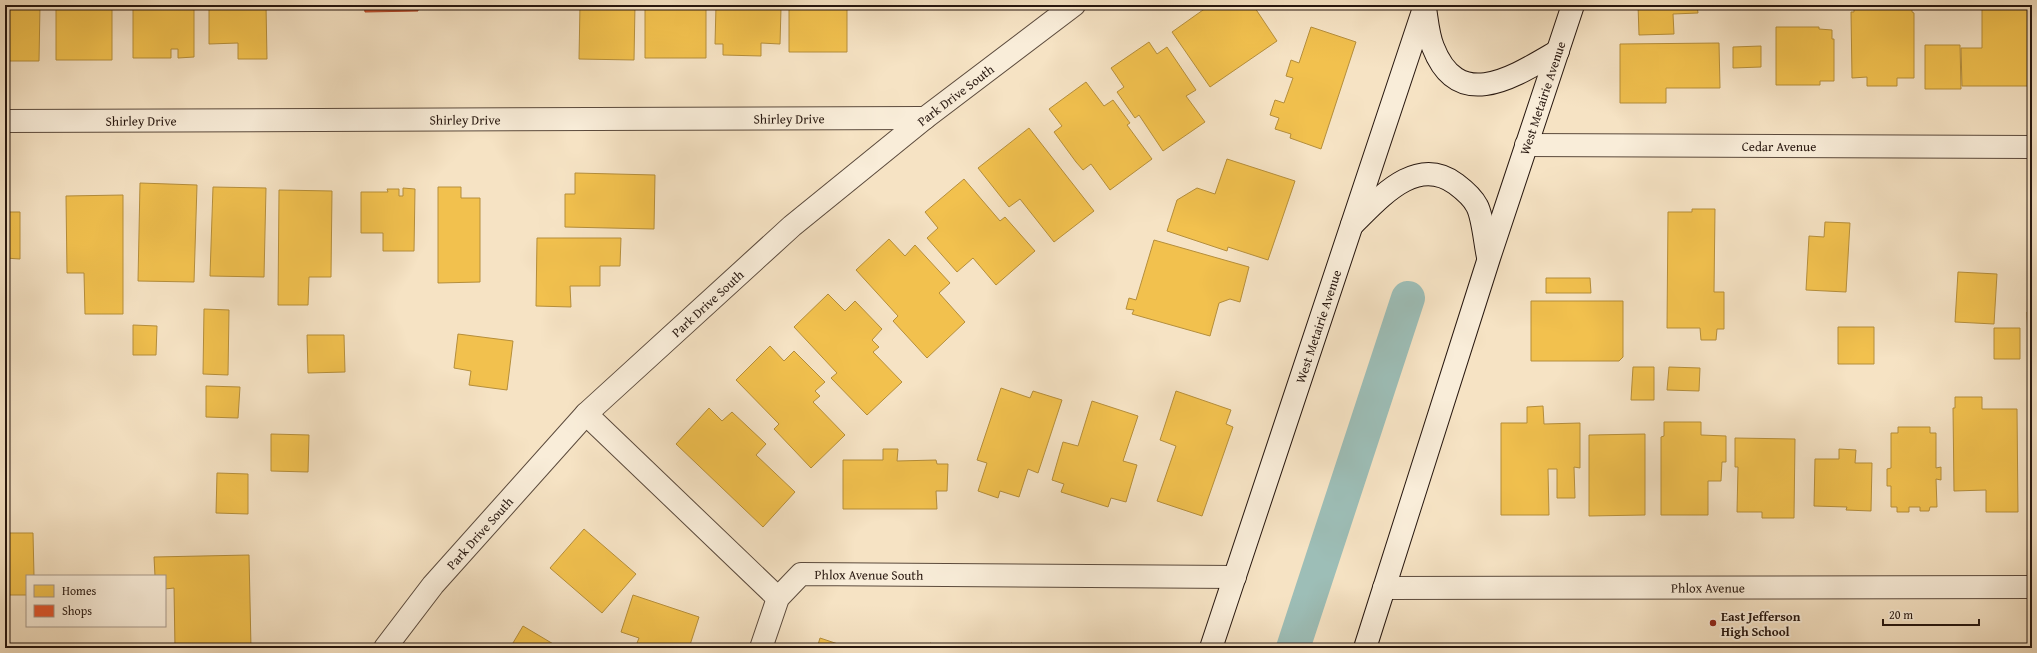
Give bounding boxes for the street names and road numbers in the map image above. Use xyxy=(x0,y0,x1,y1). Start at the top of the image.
street label: West Metairie Avenue xyxy=(1515,39,1570,157)
street label: Park Drive South xyxy=(913,60,999,131)
street label: Shirley Drive xyxy=(753,109,825,129)
street label: Shirley Drive xyxy=(429,110,501,130)
street label: Shirley Drive xyxy=(105,111,177,131)
street label: Cedar Avenue xyxy=(1742,137,1816,156)
street label: Park Drive South xyxy=(667,265,749,342)
street label: West Metairie Avenue xyxy=(1291,267,1346,386)
street label: Park Drive South xyxy=(442,492,518,574)
street label: Phlox Avenue South xyxy=(815,565,924,585)
street label: Phlox Avenue xyxy=(1671,578,1745,598)

